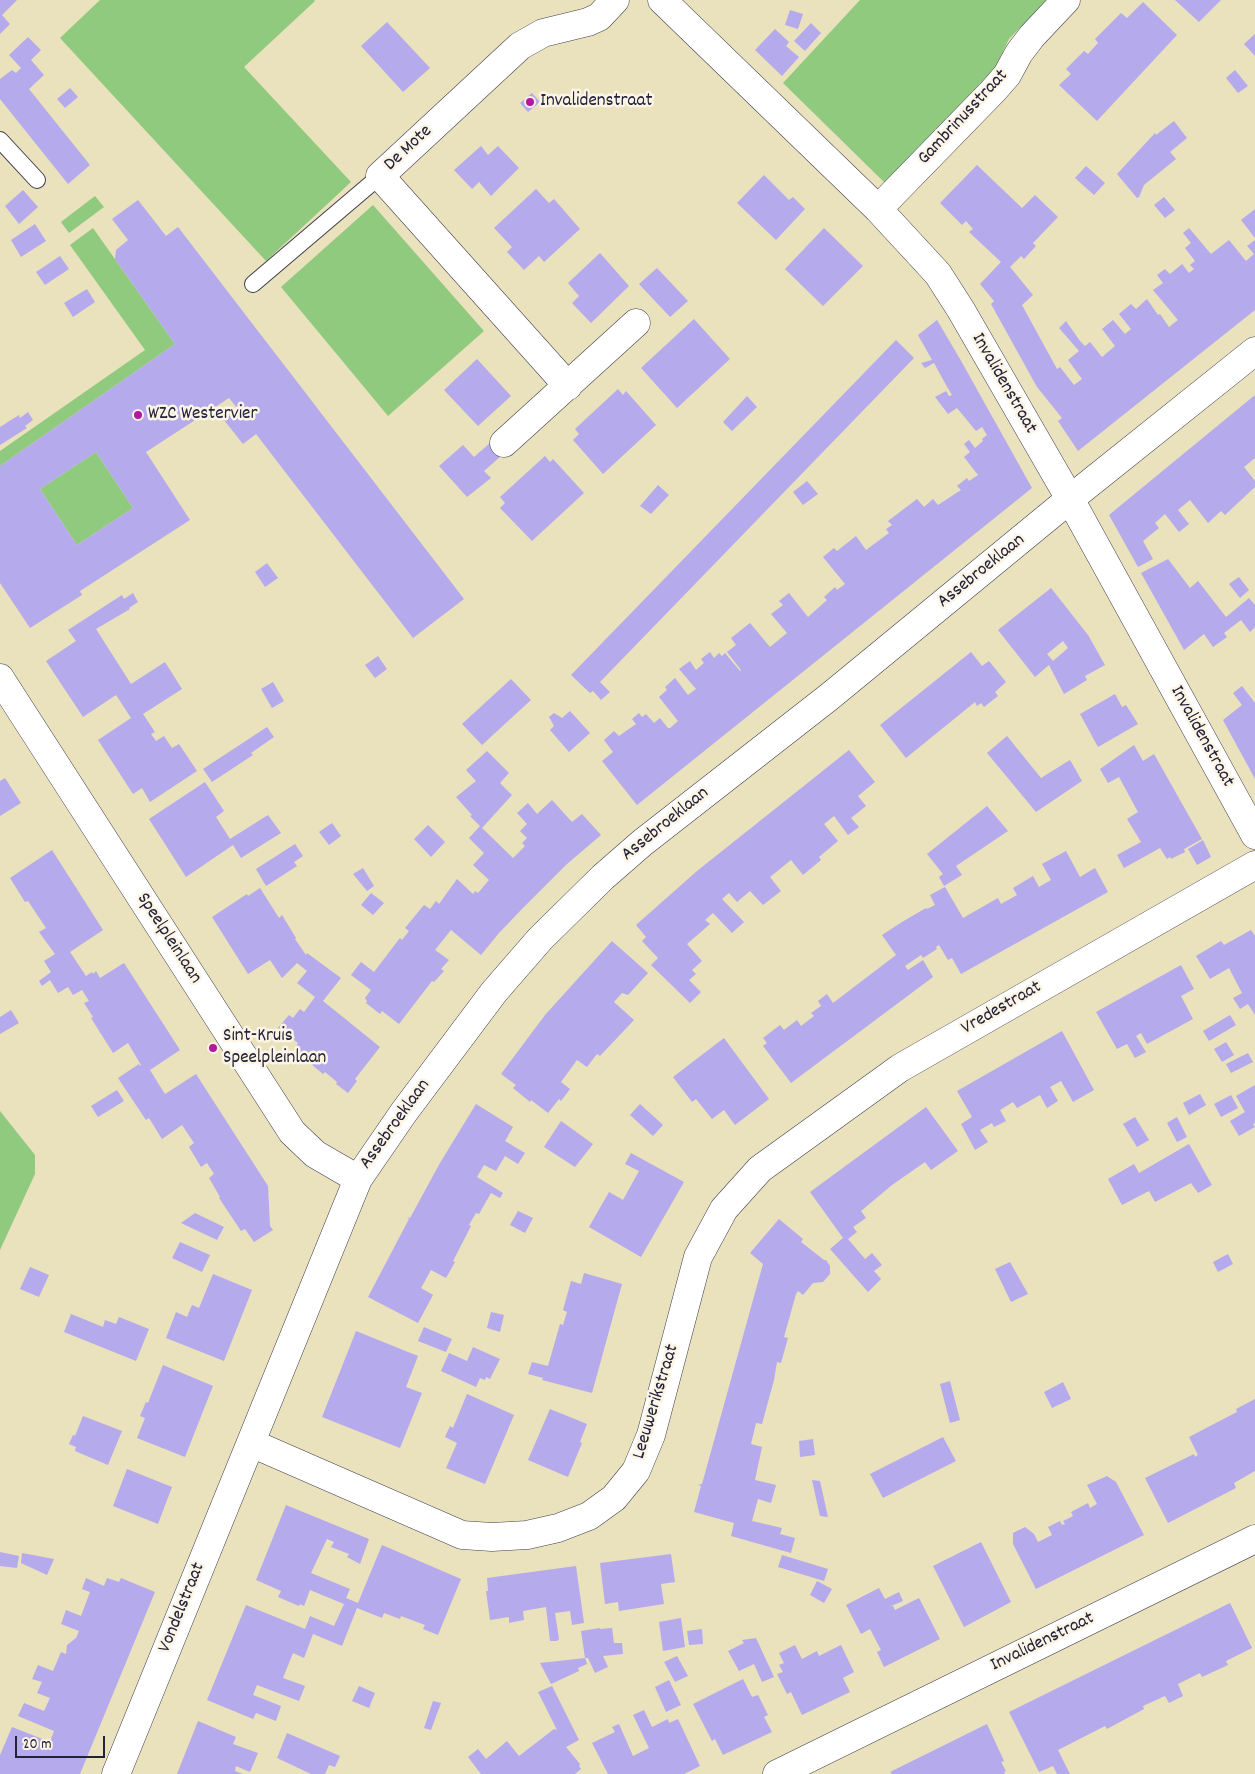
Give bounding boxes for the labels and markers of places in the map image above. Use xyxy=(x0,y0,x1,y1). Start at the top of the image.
place label: Invalidenstraat xyxy=(540,91,652,113)
marker: Invalidenstraat xyxy=(524,96,536,108)
place label: WZC Westervier xyxy=(148,404,258,426)
marker: WZC Westervier xyxy=(132,409,144,421)
place label: Sint-Kruis Speelpleinlaan xyxy=(223,1026,326,1070)
marker: Sint-Kruis Speelpleinlaan xyxy=(207,1042,219,1054)

